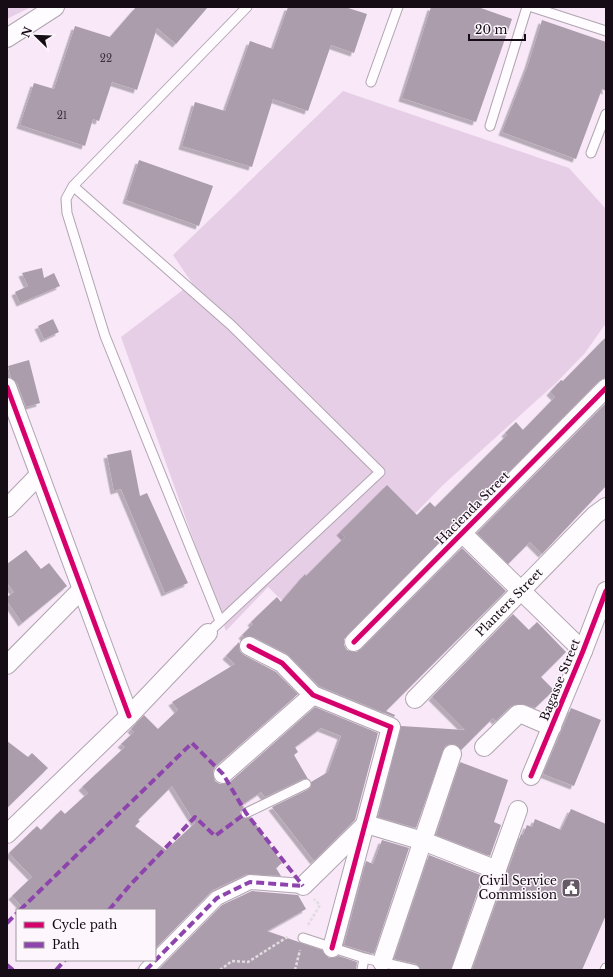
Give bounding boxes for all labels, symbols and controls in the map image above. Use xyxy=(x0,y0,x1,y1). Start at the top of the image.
north arrow xyxy=(16,16,56,56)
scale bar xyxy=(469,16,525,42)
text: 20 m xyxy=(475,22,507,37)
text: N xyxy=(18,24,36,40)
house number: 22 xyxy=(100,52,112,65)
house number: 21 xyxy=(57,109,67,122)
street label: Hacienda Street xyxy=(433,468,513,547)
street label: Planters Street xyxy=(472,565,546,639)
street label: Bagasse Street xyxy=(536,636,583,723)
place label: Civil Service Commission xyxy=(479,873,557,902)
public building icon: Civil Service Commission xyxy=(560,877,582,899)
legend xyxy=(16,909,156,961)
text: Cycle path xyxy=(52,917,117,932)
text: Path xyxy=(52,937,80,952)

